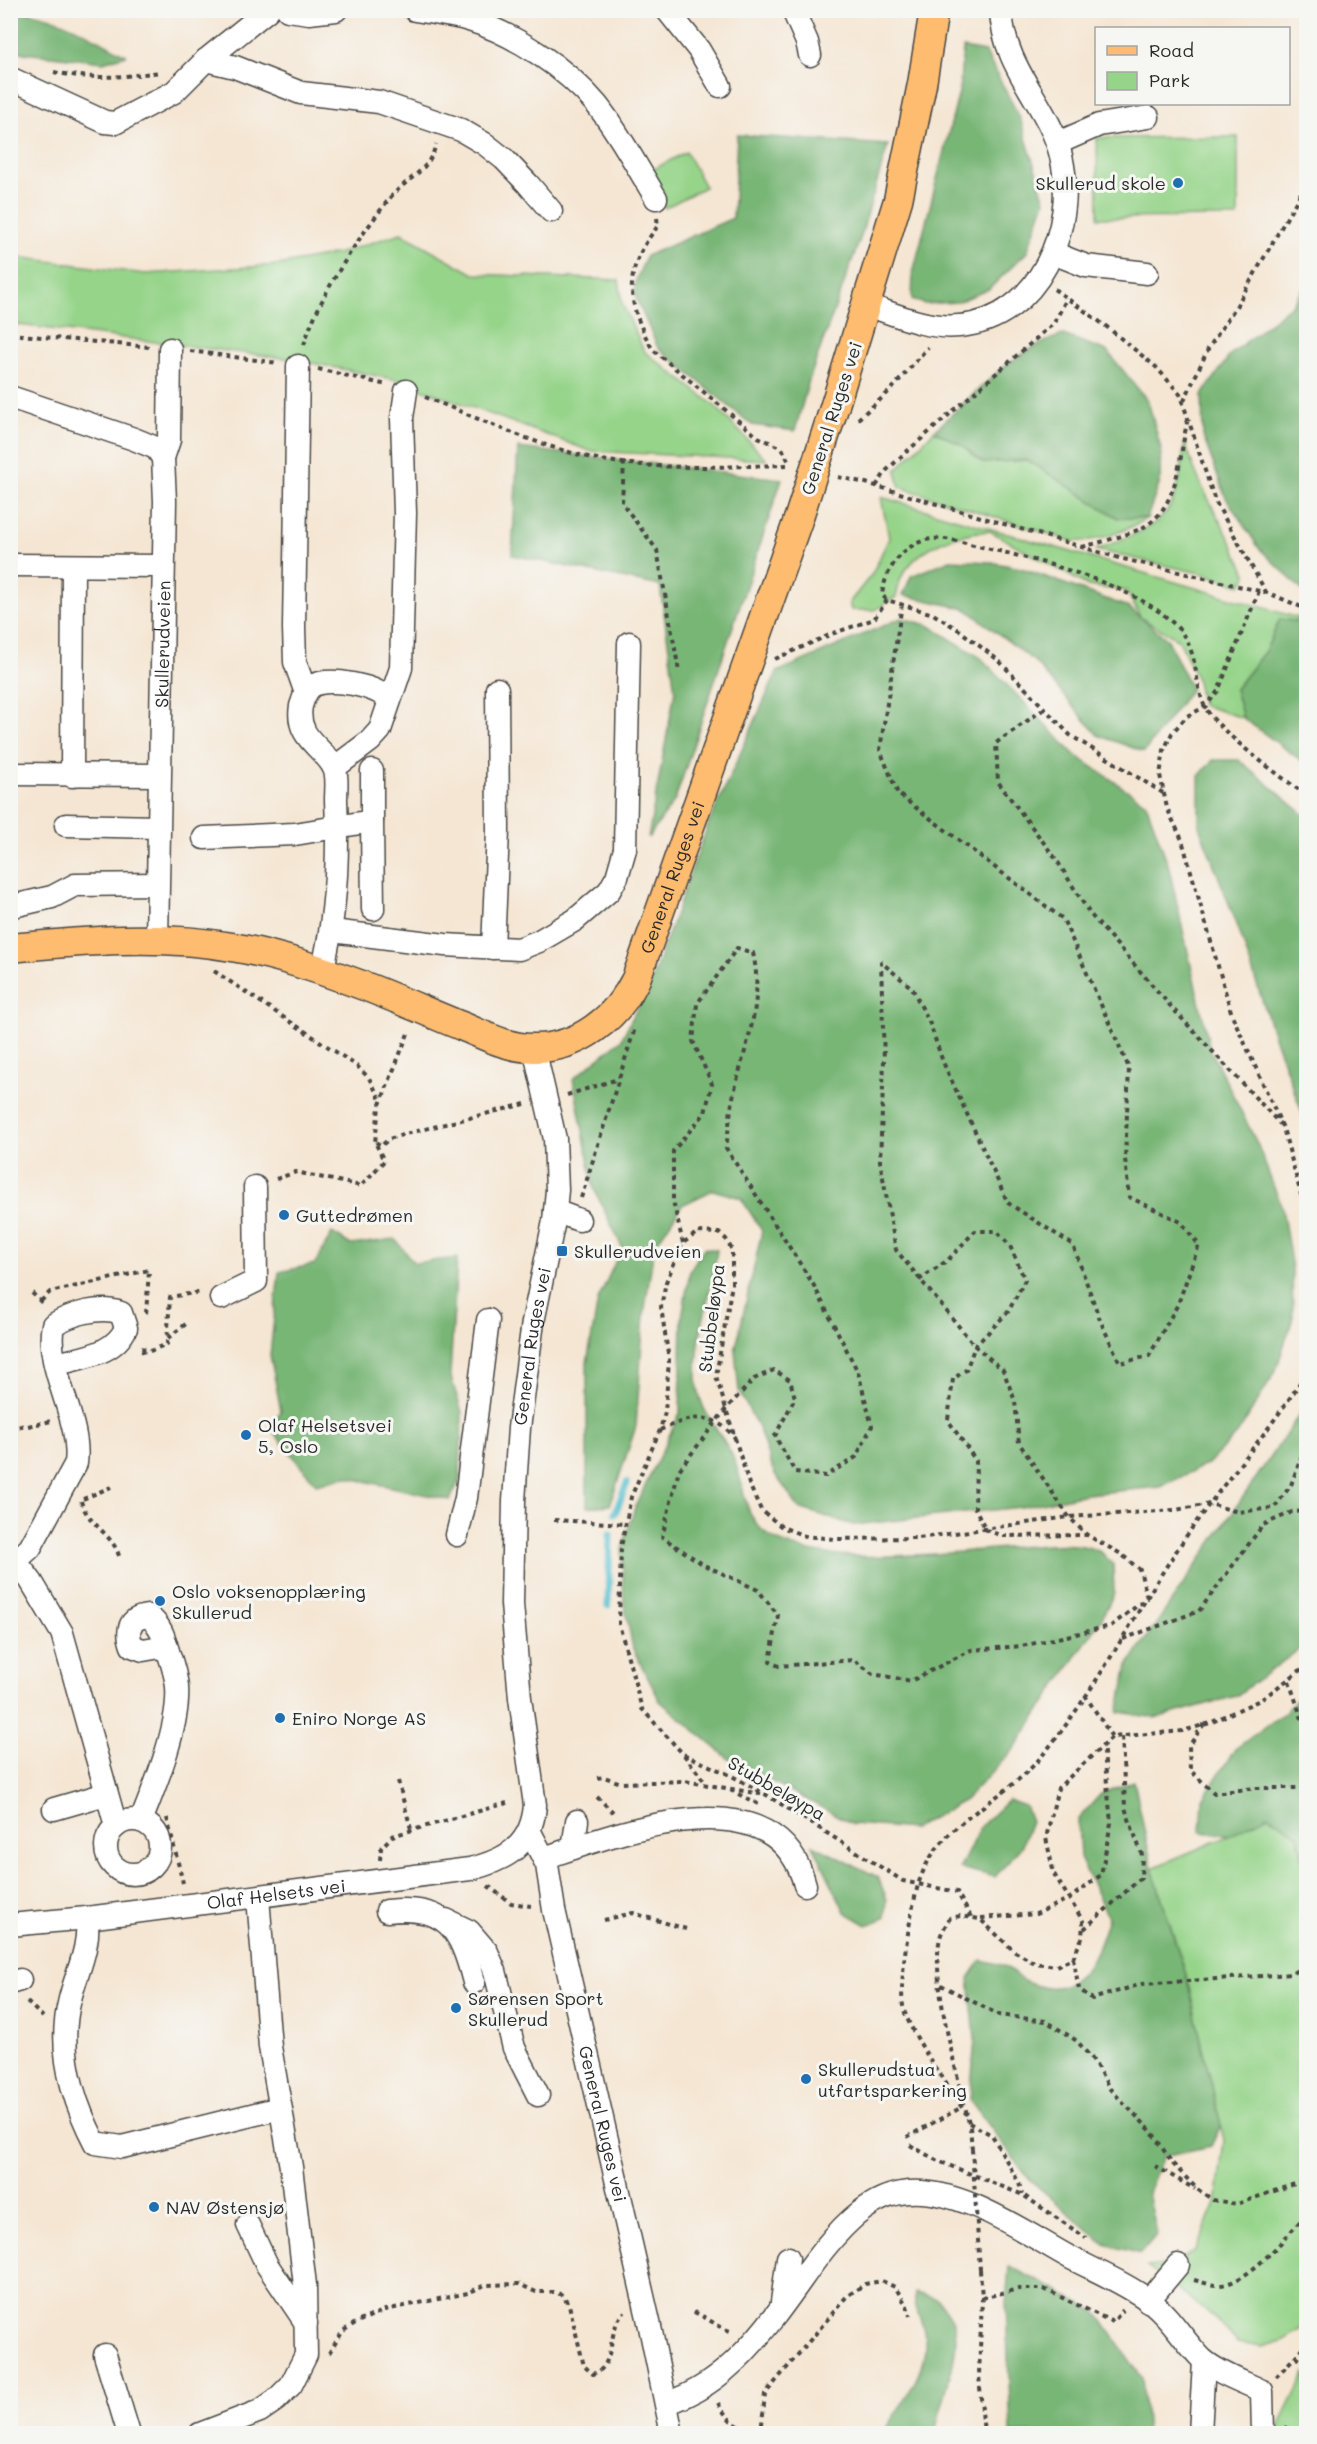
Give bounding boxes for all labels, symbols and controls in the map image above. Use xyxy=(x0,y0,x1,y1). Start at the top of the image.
legend xyxy=(1095,27,1290,105)
text: Road xyxy=(1149,38,1194,62)
text: Park xyxy=(1149,68,1190,92)
place label: Skullerud skole xyxy=(1036,171,1166,195)
marker: Skullerud skole xyxy=(1171,176,1185,190)
street label: General Ruges vei xyxy=(795,338,867,498)
street label: Skullerudveien xyxy=(149,580,176,708)
street label: General Ruges vei xyxy=(634,798,710,957)
place label: Guttedrømen xyxy=(296,1203,413,1227)
marker: Guttedrømen xyxy=(277,1208,291,1222)
place label: Skullerudveien xyxy=(574,1239,701,1263)
marker: Skullerudveien xyxy=(555,1244,569,1258)
street label: Stubbeløypa xyxy=(692,1262,730,1374)
street label: General Ruges vei xyxy=(507,1265,556,1427)
place label: Olaf Helsetsvei 5, Oslo xyxy=(258,1413,392,1458)
marker: Olaf Helsetsvei 5, Oslo xyxy=(239,1428,253,1442)
place label: Oslo voksenopplæring Skullerud xyxy=(172,1579,366,1624)
marker: Oslo voksenopplæring Skullerud xyxy=(153,1594,167,1608)
place label: Eniro Norge AS xyxy=(292,1706,426,1730)
marker: Eniro Norge AS xyxy=(273,1711,287,1725)
street label: Stubbeløypa xyxy=(724,1750,830,1826)
street label: Olaf Helsets vei xyxy=(205,1873,347,1915)
place label: Sørensen Sport Skullerud xyxy=(468,1986,604,2031)
marker: Sørensen Sport Skullerud xyxy=(449,2001,463,2015)
street label: General Ruges vei xyxy=(574,2043,633,2204)
place label: Skullerudstua utfartsparkering xyxy=(818,2057,967,2102)
marker: Skullerudstua utfartsparkering xyxy=(799,2072,813,2086)
place label: NAV Østensjø xyxy=(166,2195,284,2219)
marker: NAV Østensjø xyxy=(147,2200,161,2214)

